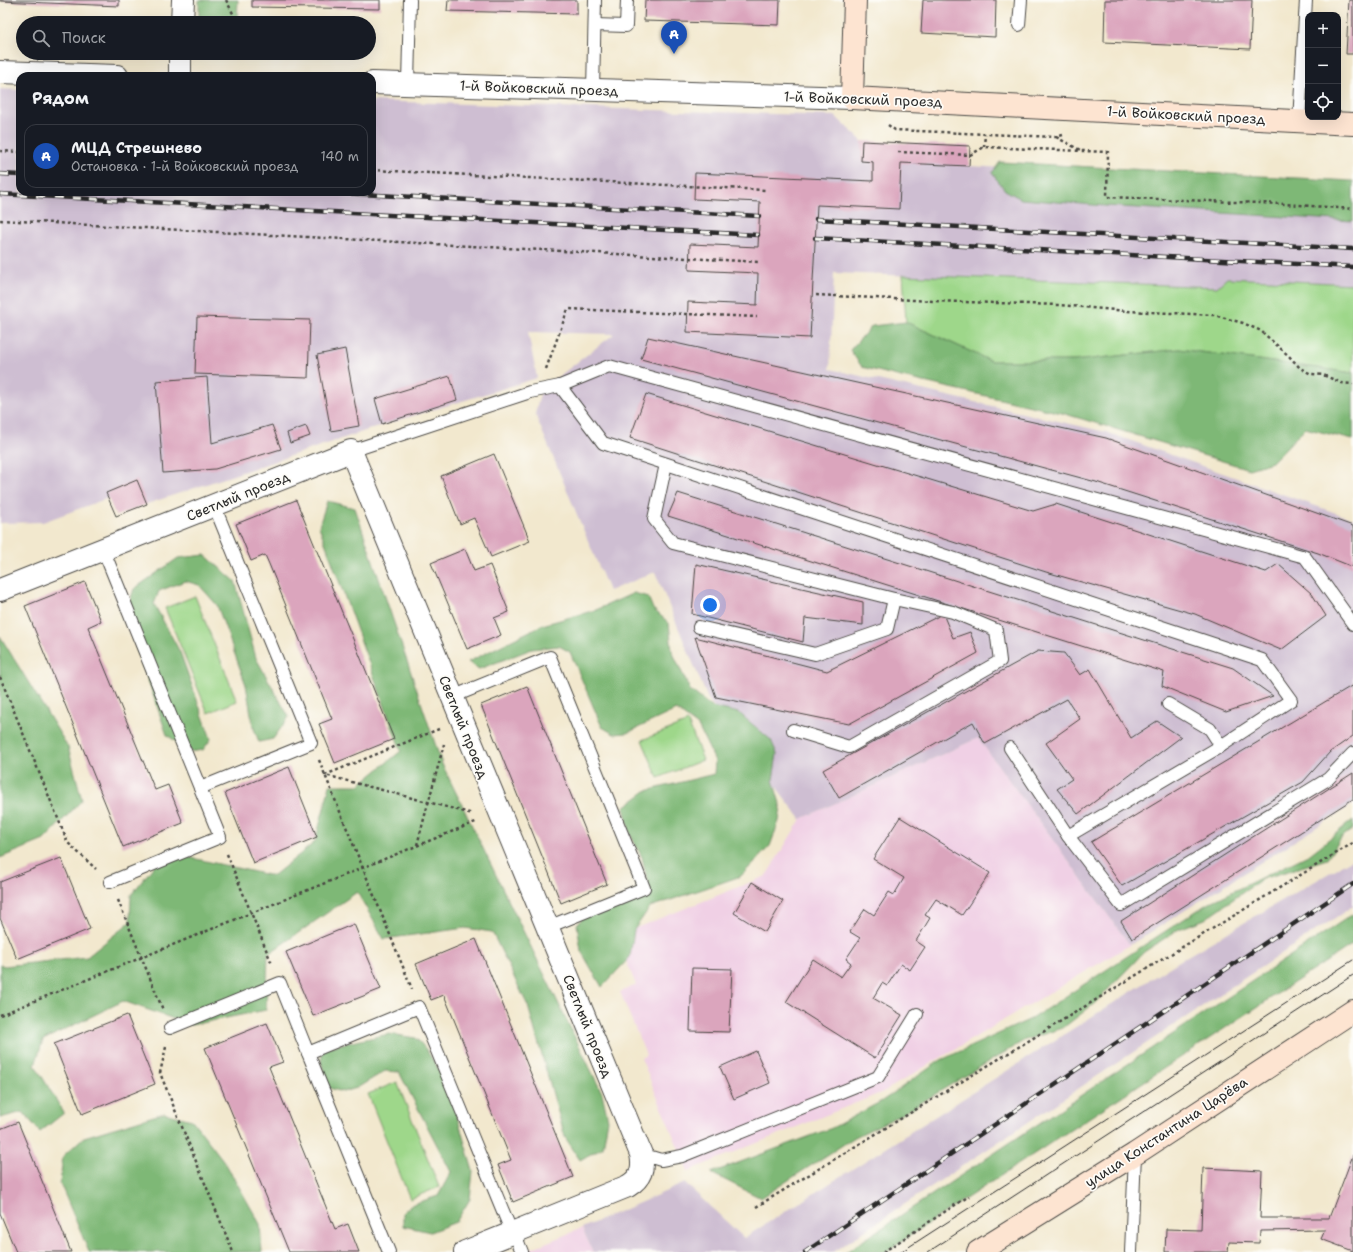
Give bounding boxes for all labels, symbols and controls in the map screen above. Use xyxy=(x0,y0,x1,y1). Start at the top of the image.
map controls xyxy=(1305,12,1341,120)
button: + xyxy=(1305,12,1341,48)
search box xyxy=(16,16,376,60)
pin: A xyxy=(661,21,687,54)
icon: search xyxy=(30,27,52,49)
text: Поиск xyxy=(62,28,106,48)
button: − xyxy=(1305,48,1341,84)
street label: 1-й Войковский проезд xyxy=(459,76,619,100)
button: locate xyxy=(1305,84,1341,120)
text: Рядом xyxy=(32,87,89,109)
street label: 1-й Войковский проезд xyxy=(783,87,943,111)
street label: 1-й Войковский проезд xyxy=(1106,102,1266,128)
text: МЦД Стрешнево xyxy=(71,138,202,158)
text: A xyxy=(41,148,51,165)
text: 140 m xyxy=(320,148,359,165)
text: Остановка · 1-й Войковский проезд xyxy=(71,158,298,175)
street label: Светлый проезд xyxy=(184,467,292,525)
your location xyxy=(700,595,720,615)
street label: Светлый проезд xyxy=(435,673,493,781)
street label: Светлый проезд xyxy=(559,972,617,1080)
street label: улица Константина Царёва xyxy=(1081,1072,1251,1191)

